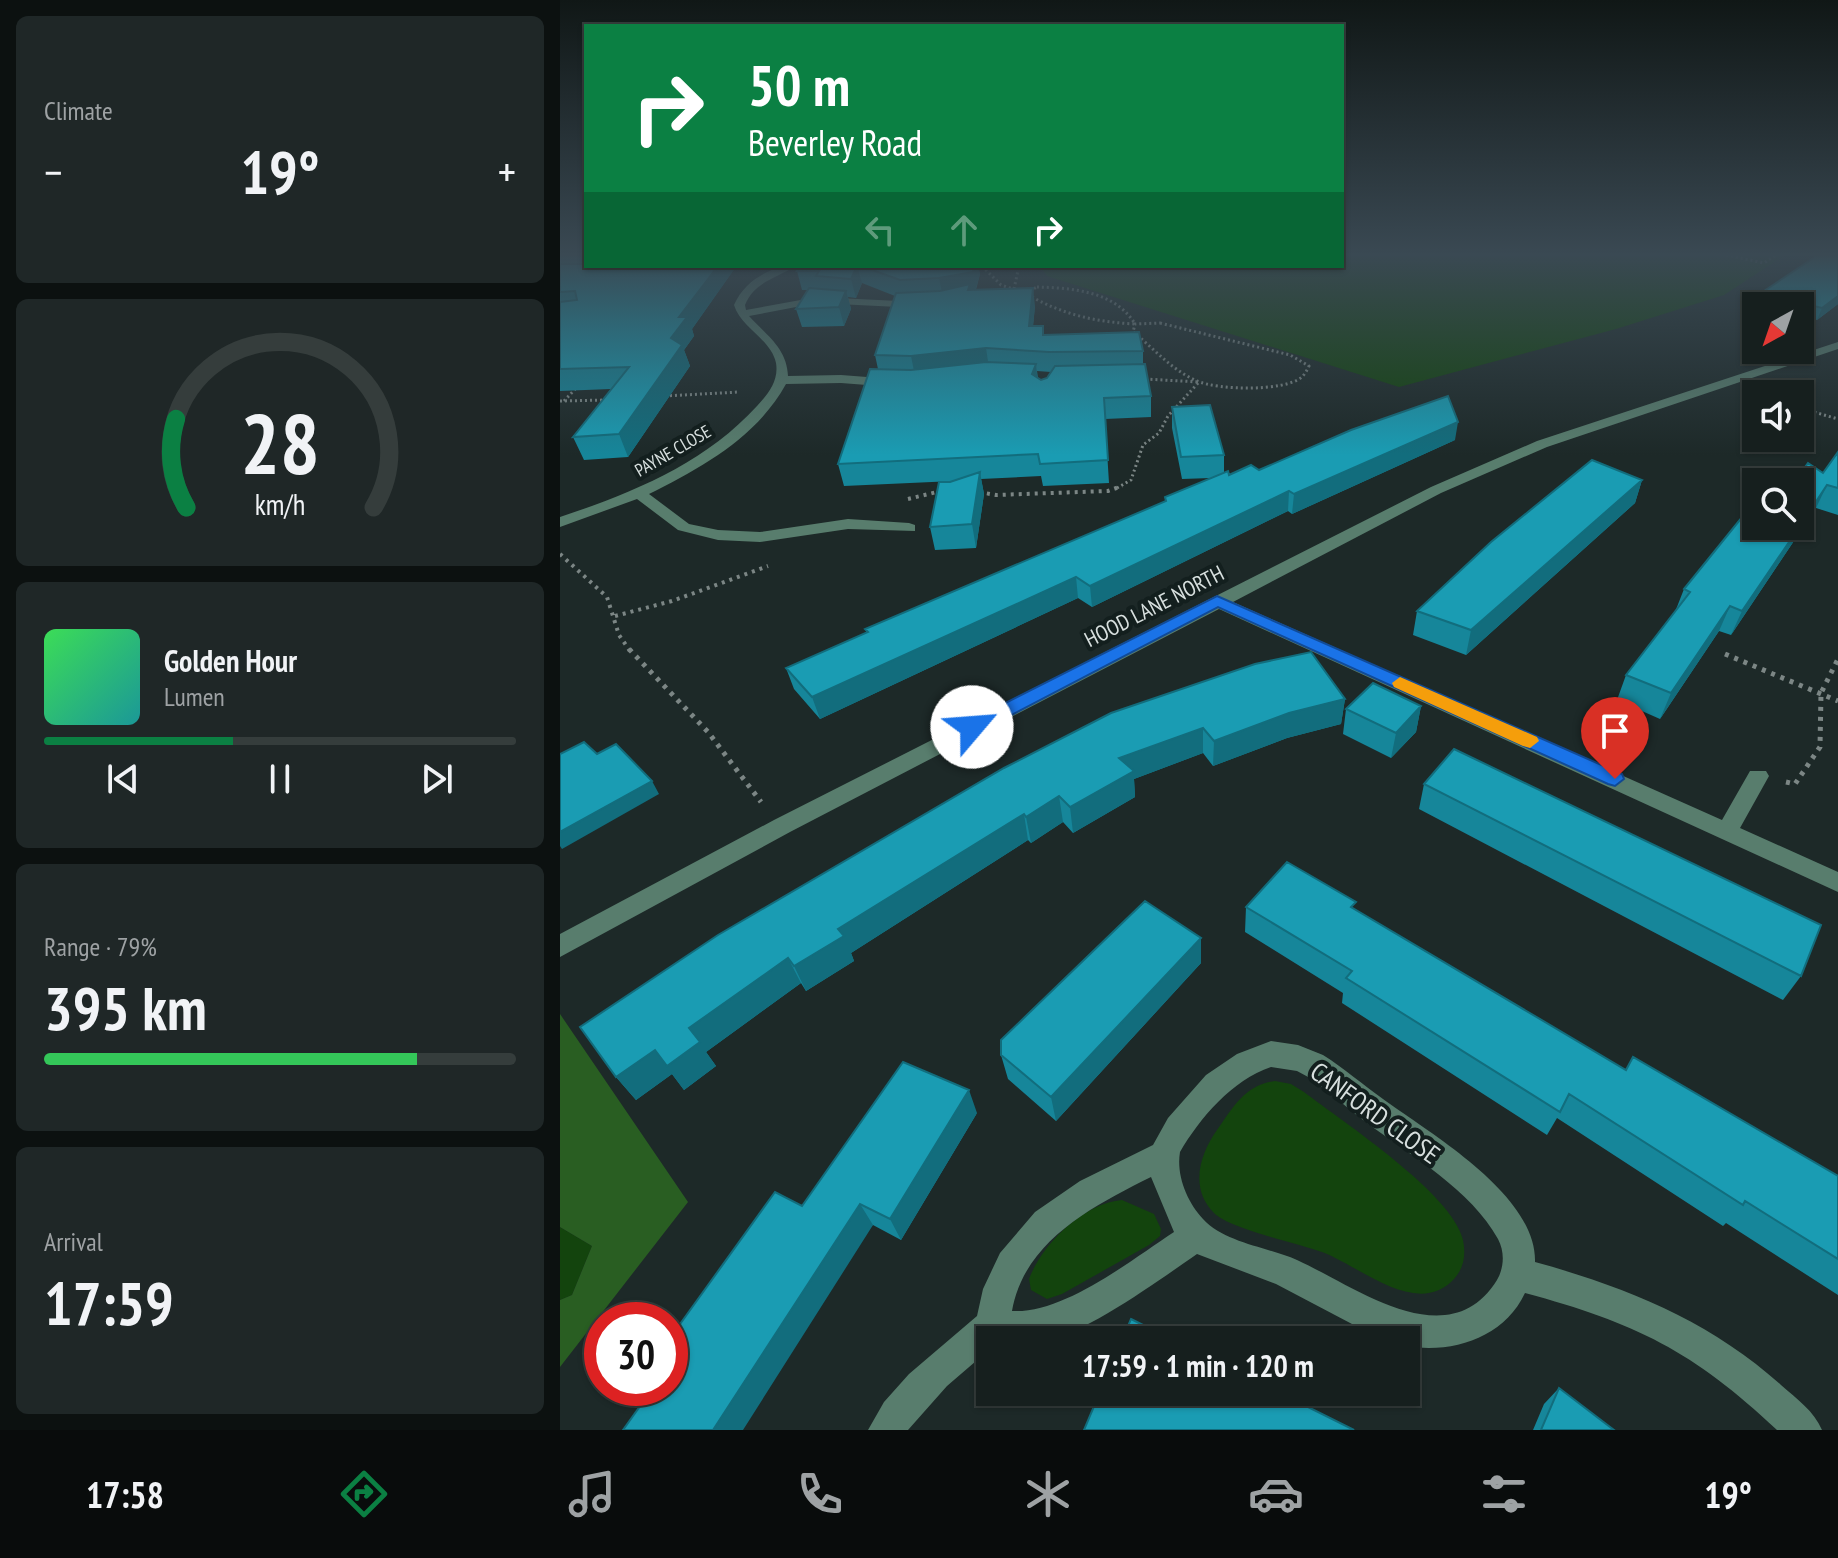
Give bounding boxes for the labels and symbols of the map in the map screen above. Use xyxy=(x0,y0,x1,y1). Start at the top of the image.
north arrow xyxy=(1742,292,1814,364)
street label: PAYNE CLOSE xyxy=(631,420,715,482)
street label: HOOD LANE NORTH xyxy=(1080,559,1228,653)
position arrow xyxy=(930,685,1014,769)
pin xyxy=(1581,697,1649,779)
street label: CANFORD CLOSE xyxy=(1304,1055,1446,1171)
speed limit sign: 30 xyxy=(584,1302,688,1406)

